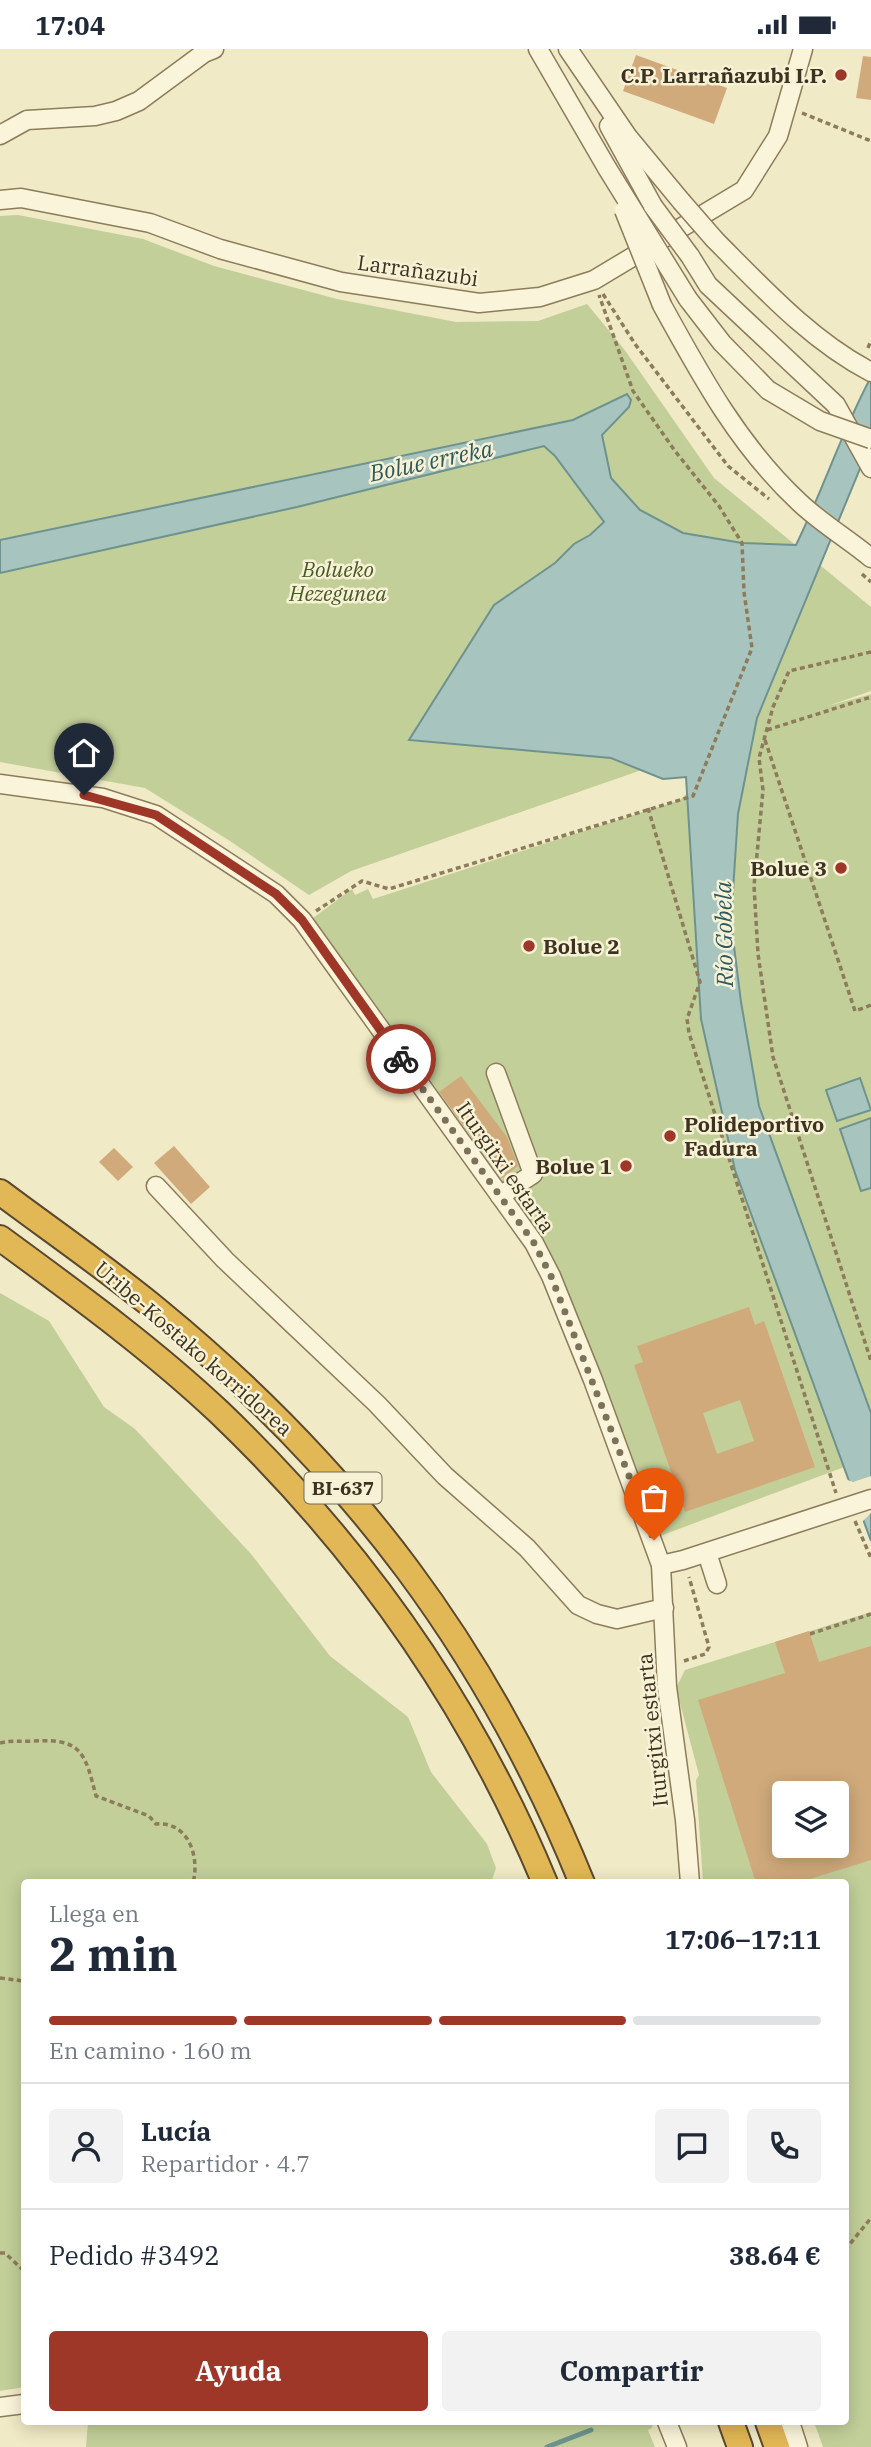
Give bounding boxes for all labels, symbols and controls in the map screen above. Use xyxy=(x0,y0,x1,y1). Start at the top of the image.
text: 17:04 xyxy=(35,8,105,42)
place label: C.P. Larrañazubi I.P. xyxy=(621,61,827,89)
marker: C.P. Larrañazubi I.P. xyxy=(833,67,849,83)
street label: Larrañazubi xyxy=(356,248,480,292)
water label: Bolue erreka xyxy=(366,432,496,488)
park label: Bolueko Hezegunea xyxy=(288,555,387,607)
pin xyxy=(54,723,114,795)
icon: home xyxy=(65,734,103,772)
place label: Bolue 3 xyxy=(750,854,827,882)
marker: Bolue 3 xyxy=(833,860,849,876)
water label: Río Gobela xyxy=(707,880,739,988)
place label: Bolue 2 xyxy=(543,932,620,960)
marker: Bolue 2 xyxy=(521,938,537,954)
courier xyxy=(366,1024,436,1094)
icon: bike xyxy=(382,1040,420,1078)
street label: Iturgitxi estarta xyxy=(450,1096,562,1238)
place label: Polideportivo Fadura xyxy=(684,1110,824,1162)
marker: Polideportivo Fadura xyxy=(662,1128,678,1144)
place label: Bolue 1 xyxy=(535,1152,612,1180)
marker: Bolue 1 xyxy=(618,1158,634,1174)
street label: Uribe-Kostako korridorea xyxy=(89,1254,299,1442)
pin xyxy=(624,1468,684,1540)
road number: BI-637 xyxy=(304,1473,382,1504)
icon: bag xyxy=(635,1479,673,1517)
street label: Iturgitxi estarta xyxy=(630,1652,674,1808)
map controls xyxy=(772,1781,849,1858)
button: layers xyxy=(772,1781,849,1858)
text: Llega en xyxy=(49,1898,139,1928)
text: 17:06–17:11 xyxy=(665,1922,821,1956)
text: 2 min xyxy=(49,1924,178,1984)
text: En camino · 160 m xyxy=(49,2035,252,2065)
button: person xyxy=(49,2109,123,2183)
button: chat xyxy=(655,2109,729,2183)
button: phone xyxy=(747,2109,821,2183)
text: Lucía xyxy=(141,2114,211,2148)
text: Repartidor · 4.7 xyxy=(141,2148,310,2178)
text: Pedido #3492 xyxy=(49,2238,220,2272)
text: 38.64 € xyxy=(729,2238,821,2272)
button: Ayuda xyxy=(49,2331,428,2411)
button: Compartir xyxy=(442,2331,821,2411)

